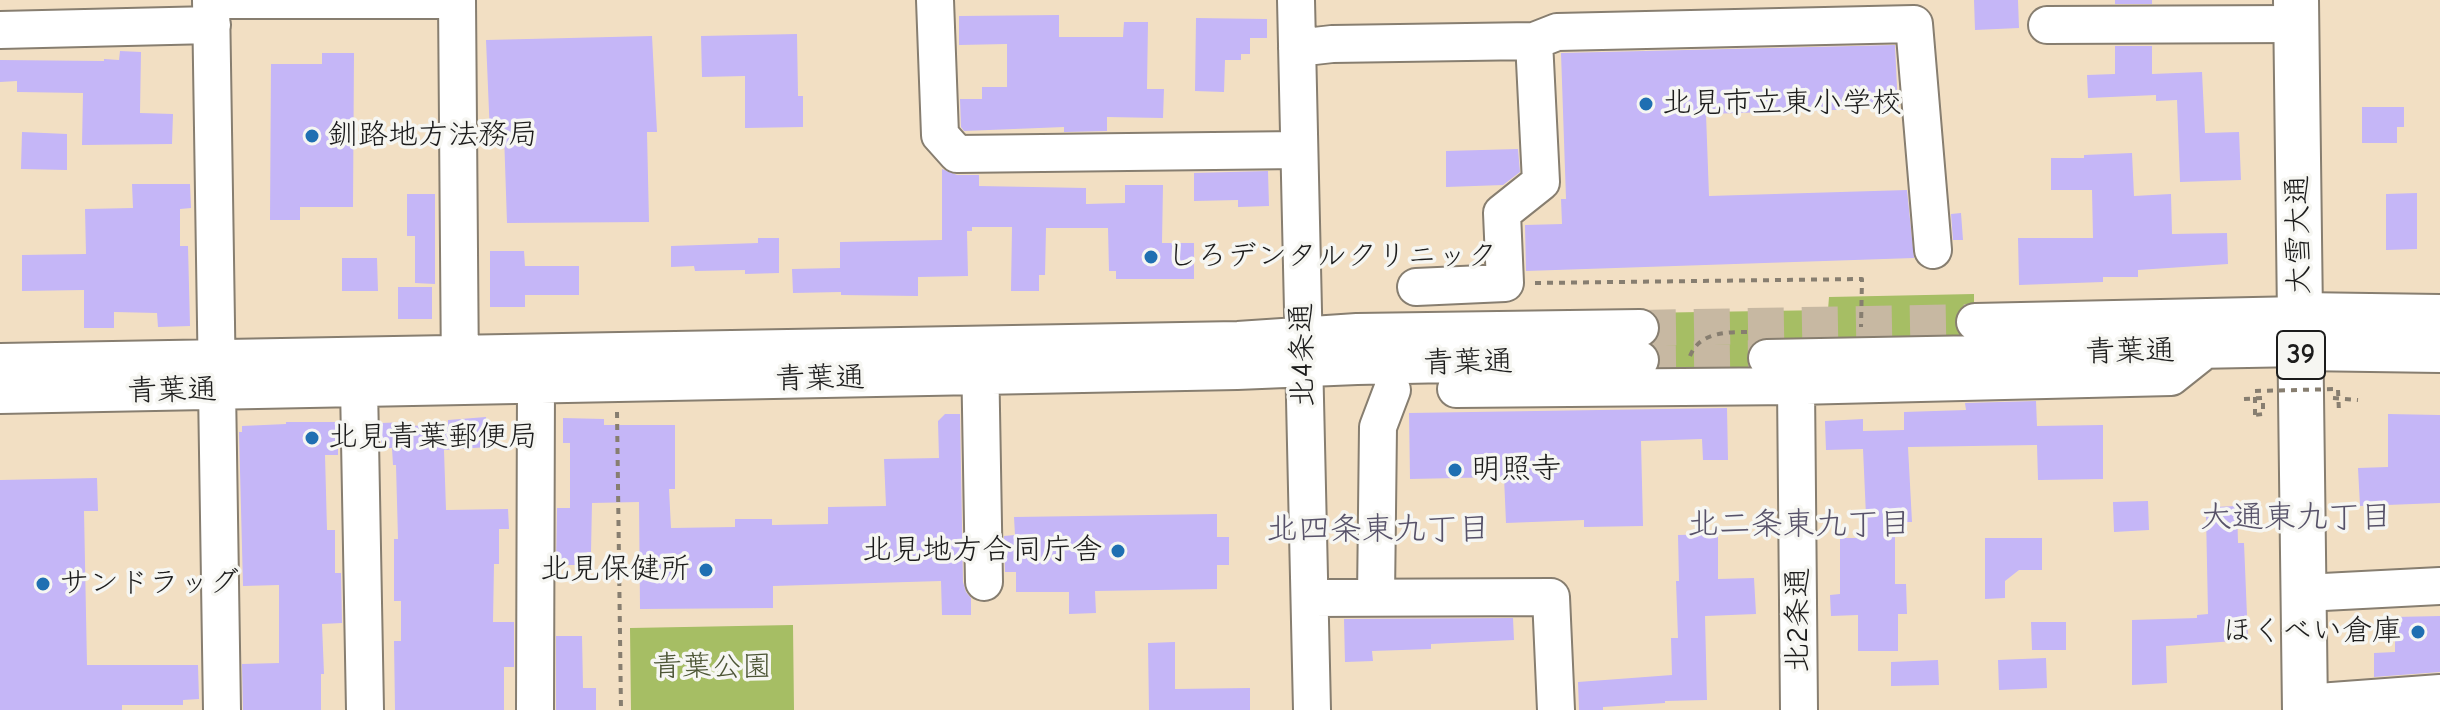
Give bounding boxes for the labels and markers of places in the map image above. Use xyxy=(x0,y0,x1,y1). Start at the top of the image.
place label: 北見市立東小学校 xyxy=(1662,86,1902,122)
marker: 北見市立東小学校 xyxy=(1637,95,1655,113)
place label: 釧路地方法務局 xyxy=(328,118,538,154)
marker: 釧路地方法務局 xyxy=(303,127,321,145)
place label: しろデンタルクリニック xyxy=(1167,239,1497,275)
marker: しろデンタルクリニック xyxy=(1142,248,1160,266)
place label: 北見青葉郵便局 xyxy=(328,420,538,456)
marker: 北見青葉郵便局 xyxy=(303,429,321,447)
place label: 明照寺 xyxy=(1471,452,1561,488)
marker: 明照寺 xyxy=(1446,461,1464,479)
place label: 北見地方合同庁舎 xyxy=(862,533,1102,569)
marker: 北見地方合同庁舎 xyxy=(1109,542,1127,560)
place label: 北見保健所 xyxy=(540,552,690,588)
marker: 北見保健所 xyxy=(697,561,715,579)
place label: サンドラッグ xyxy=(59,566,239,602)
marker: サンドラッグ xyxy=(34,575,52,593)
place label: ほくべい倉庫 xyxy=(2222,614,2402,650)
marker: ほくべい倉庫 xyxy=(2409,623,2427,641)

